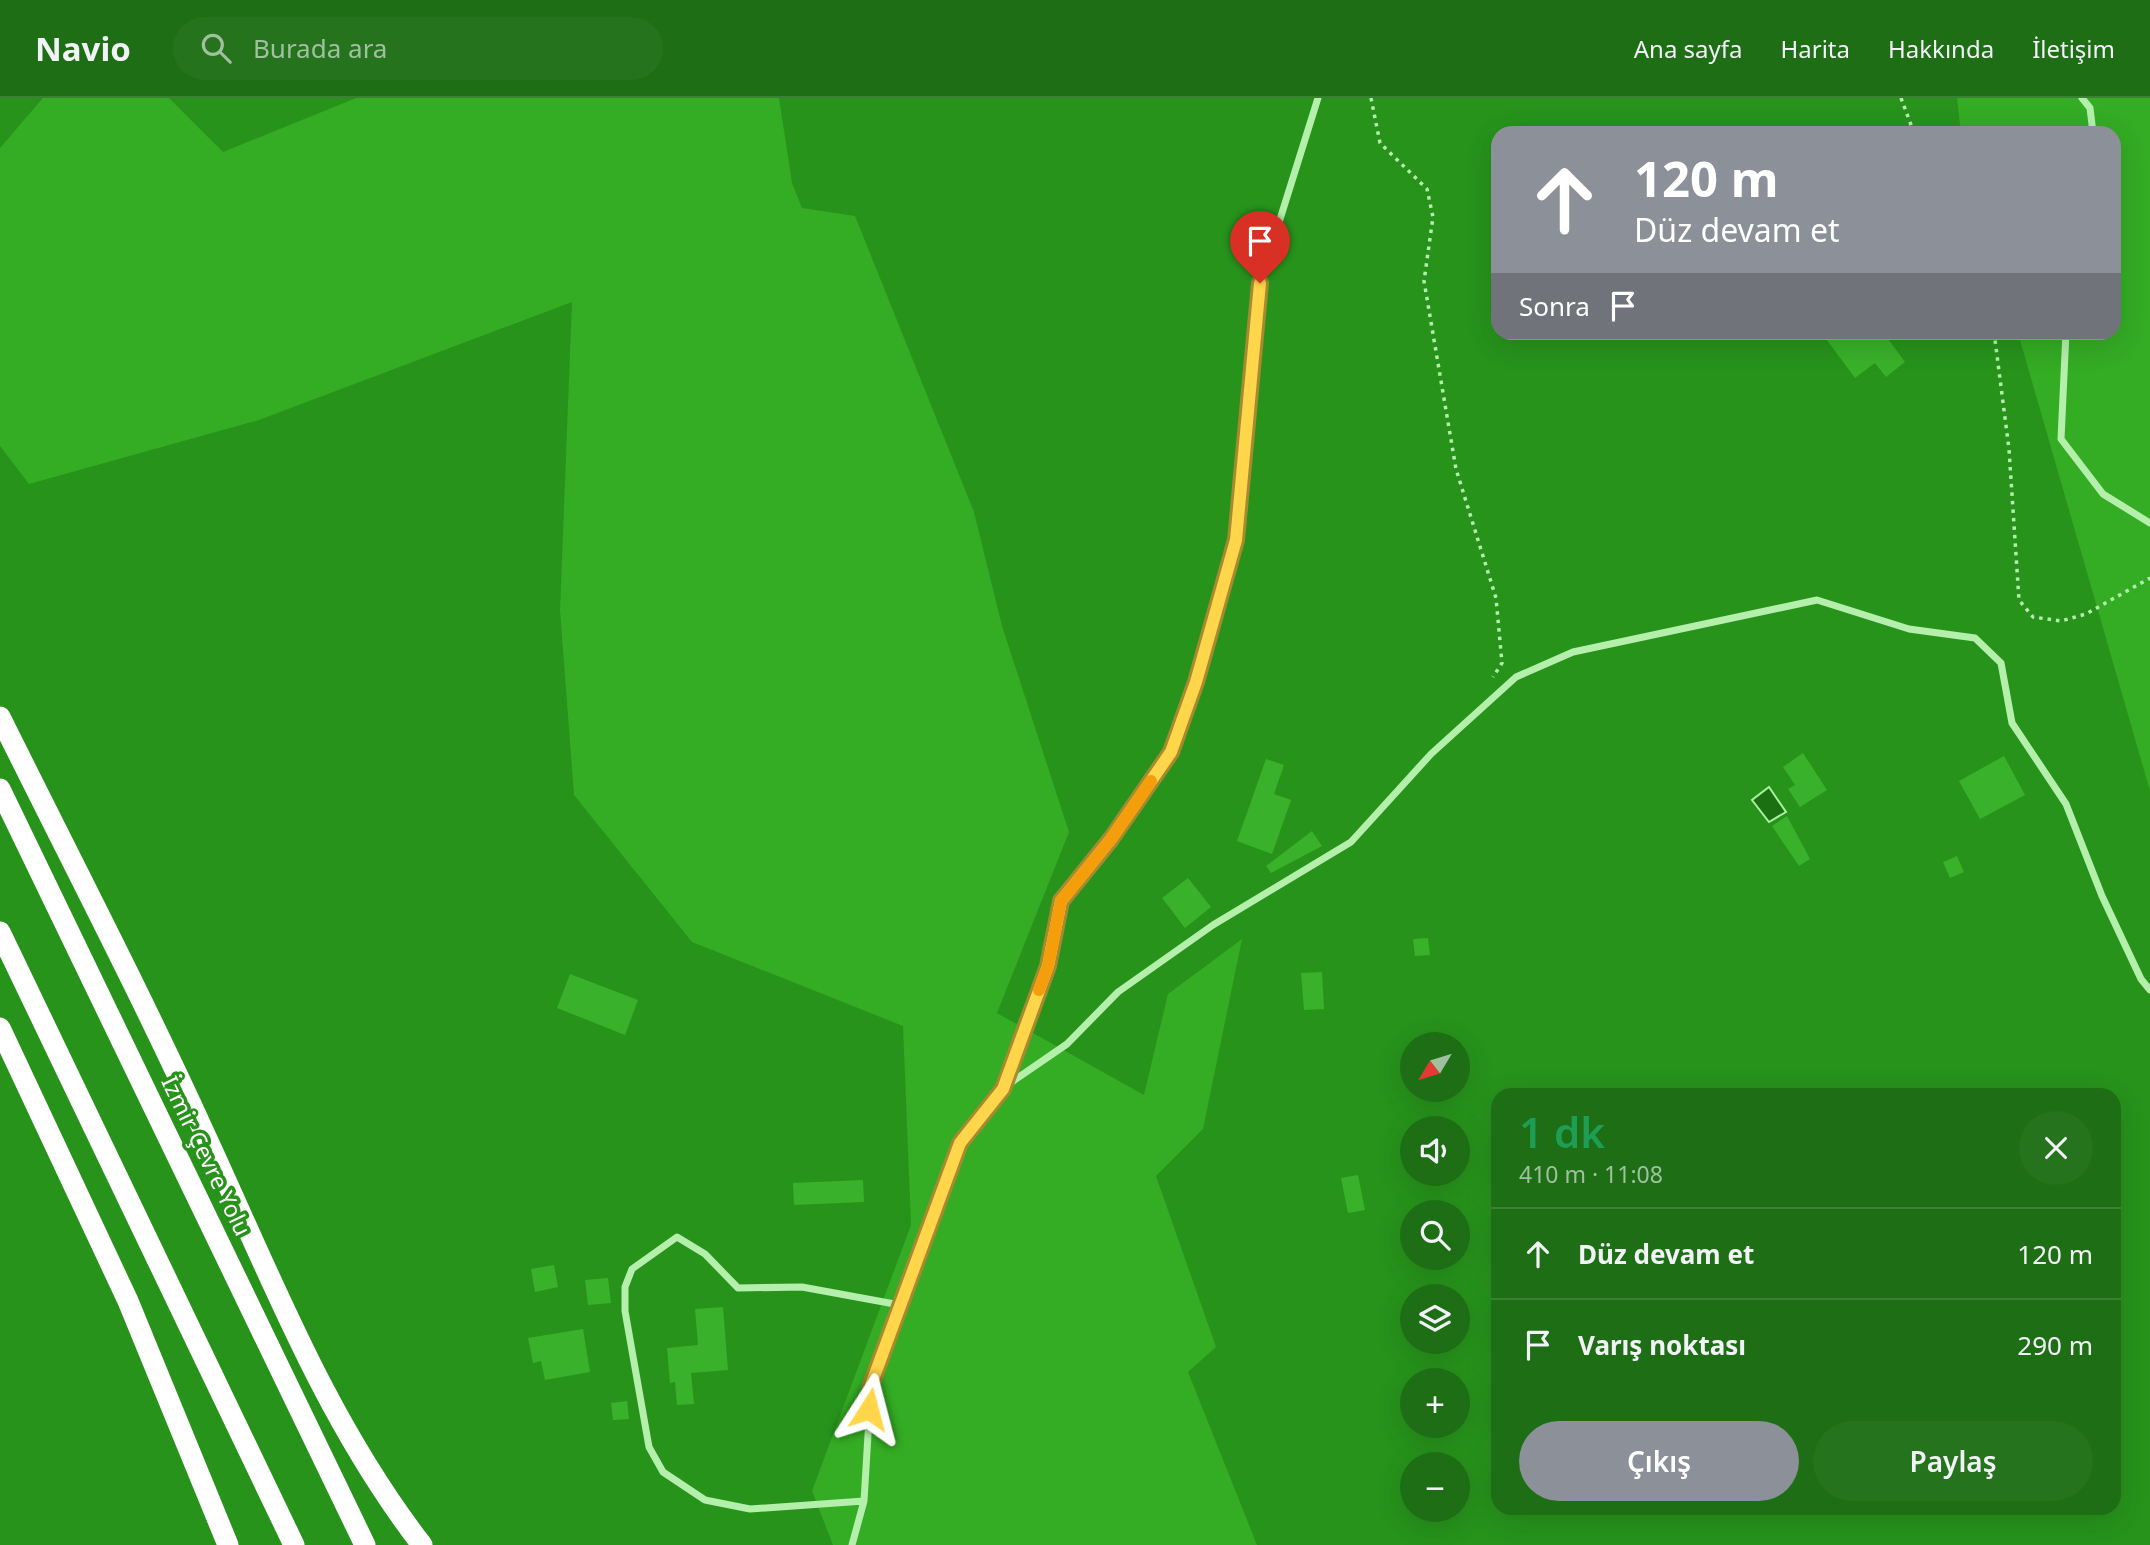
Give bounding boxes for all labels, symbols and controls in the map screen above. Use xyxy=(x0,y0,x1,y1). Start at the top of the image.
search box xyxy=(173,17,663,80)
text: Navio xyxy=(35,26,131,71)
icon: search xyxy=(197,29,235,67)
text: Burada ara xyxy=(253,30,387,66)
text: Ana sayfa xyxy=(1634,32,1743,65)
text: Harita xyxy=(1781,32,1850,65)
text: Hakkında xyxy=(1888,32,1994,65)
text: İletişim xyxy=(2032,32,2115,65)
text: 120 m xyxy=(1634,145,1779,211)
icon: ahead xyxy=(1519,154,1610,245)
text: Düz devam et xyxy=(1634,208,1840,251)
pin xyxy=(1230,211,1290,283)
icon: arrive xyxy=(1241,222,1279,260)
icon: arrive xyxy=(1604,287,1642,325)
text: Sonra xyxy=(1519,288,1590,324)
north arrow xyxy=(1400,1032,1470,1102)
map controls xyxy=(1400,1032,1470,1522)
street label: İzmir Çevre Yolu xyxy=(154,1070,259,1241)
text: 1 dk xyxy=(1519,1103,1605,1160)
button: close xyxy=(2019,1111,2093,1185)
button: sound xyxy=(1400,1116,1470,1186)
text: 410 m · 11:08 xyxy=(1519,1158,1663,1190)
button: search xyxy=(1400,1200,1470,1270)
icon: ahead xyxy=(1519,1235,1557,1273)
text: Düz devam et xyxy=(1578,1236,1754,1272)
text: 120 m xyxy=(2017,1236,2093,1272)
button: layers xyxy=(1400,1284,1470,1354)
icon: arrive xyxy=(1519,1326,1557,1364)
text: Varış noktası xyxy=(1578,1327,1746,1363)
text: 290 m xyxy=(2017,1327,2093,1363)
button: + xyxy=(1400,1368,1470,1438)
position arrow xyxy=(832,1372,906,1446)
button: Çıkış xyxy=(1519,1421,1799,1501)
button: Paylaş xyxy=(1813,1421,2093,1501)
button: − xyxy=(1400,1452,1470,1522)

